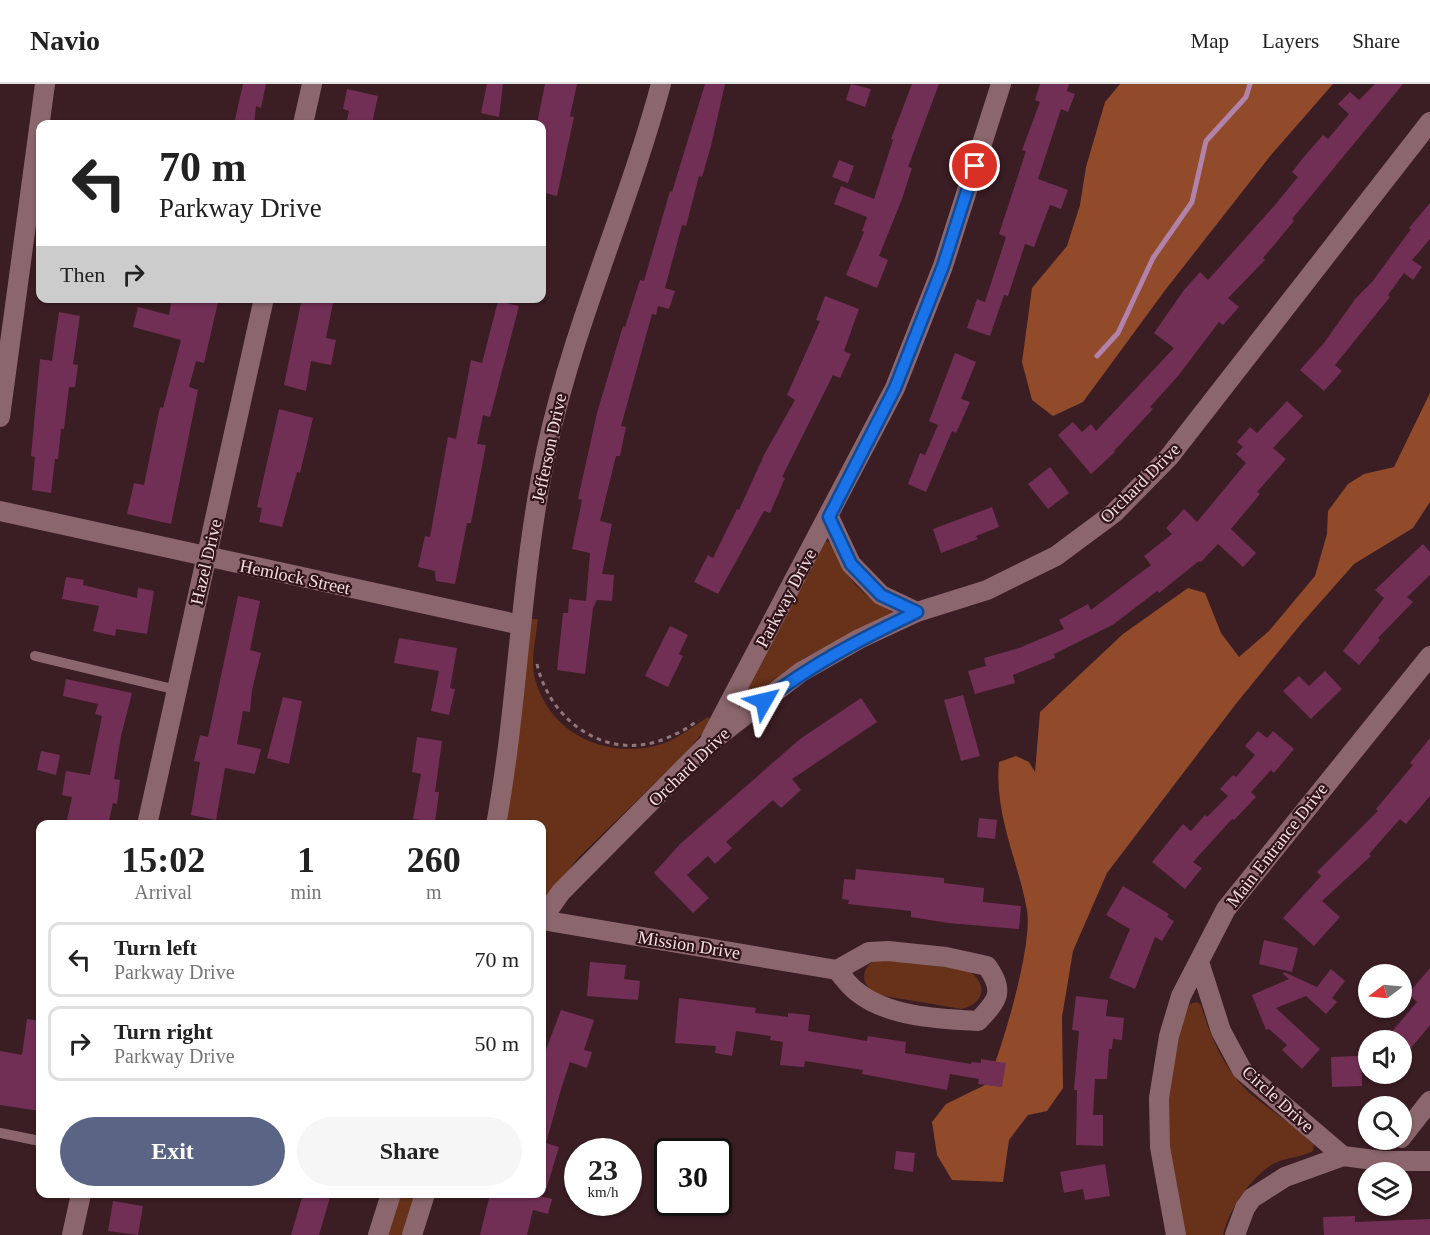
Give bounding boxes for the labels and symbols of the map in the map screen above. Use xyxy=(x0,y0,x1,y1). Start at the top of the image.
pin xyxy=(949,140,1000,191)
street label: Jefferson Drive xyxy=(528,392,570,504)
street label: Orchard Drive xyxy=(1096,439,1184,527)
street label: Hazel Drive xyxy=(186,517,226,607)
street label: Parkway Drive xyxy=(752,545,820,651)
street label: Hemlock Street xyxy=(238,556,352,598)
position arrow xyxy=(732,669,796,733)
street label: Orchard Drive xyxy=(644,724,734,810)
street label: Main Entrance Drive xyxy=(1222,779,1332,911)
street label: Mission Drive xyxy=(636,927,742,963)
north arrow xyxy=(1358,964,1412,1018)
street label: Circle Drive xyxy=(1238,1062,1318,1136)
speed limit sign: 30 xyxy=(654,1138,732,1216)

